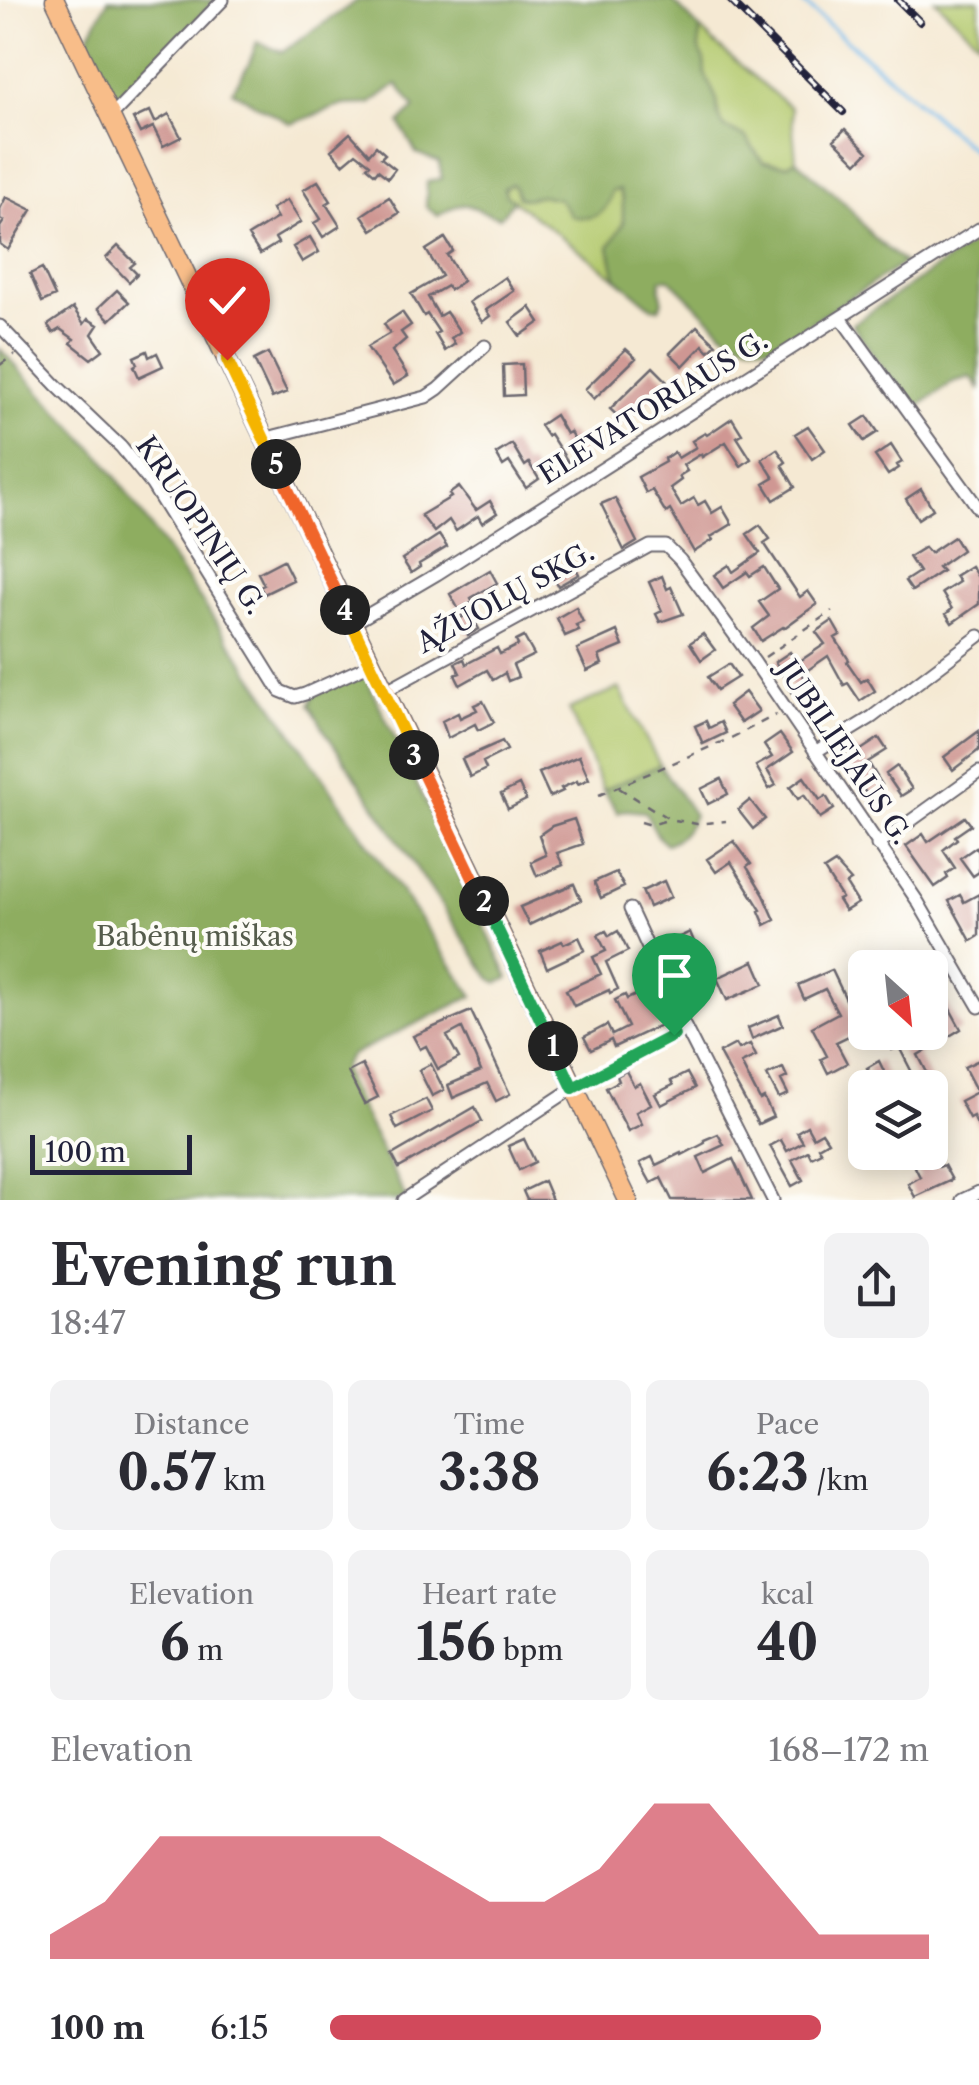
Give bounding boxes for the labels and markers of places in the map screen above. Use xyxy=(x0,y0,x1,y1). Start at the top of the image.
pin xyxy=(185,258,270,361)
pin: 5 xyxy=(251,439,301,489)
pin: 4 xyxy=(320,585,370,635)
pin: 3 xyxy=(389,730,439,780)
pin: 2 xyxy=(459,876,509,926)
pin xyxy=(632,933,717,1036)
pin: 1 xyxy=(528,1021,578,1071)

